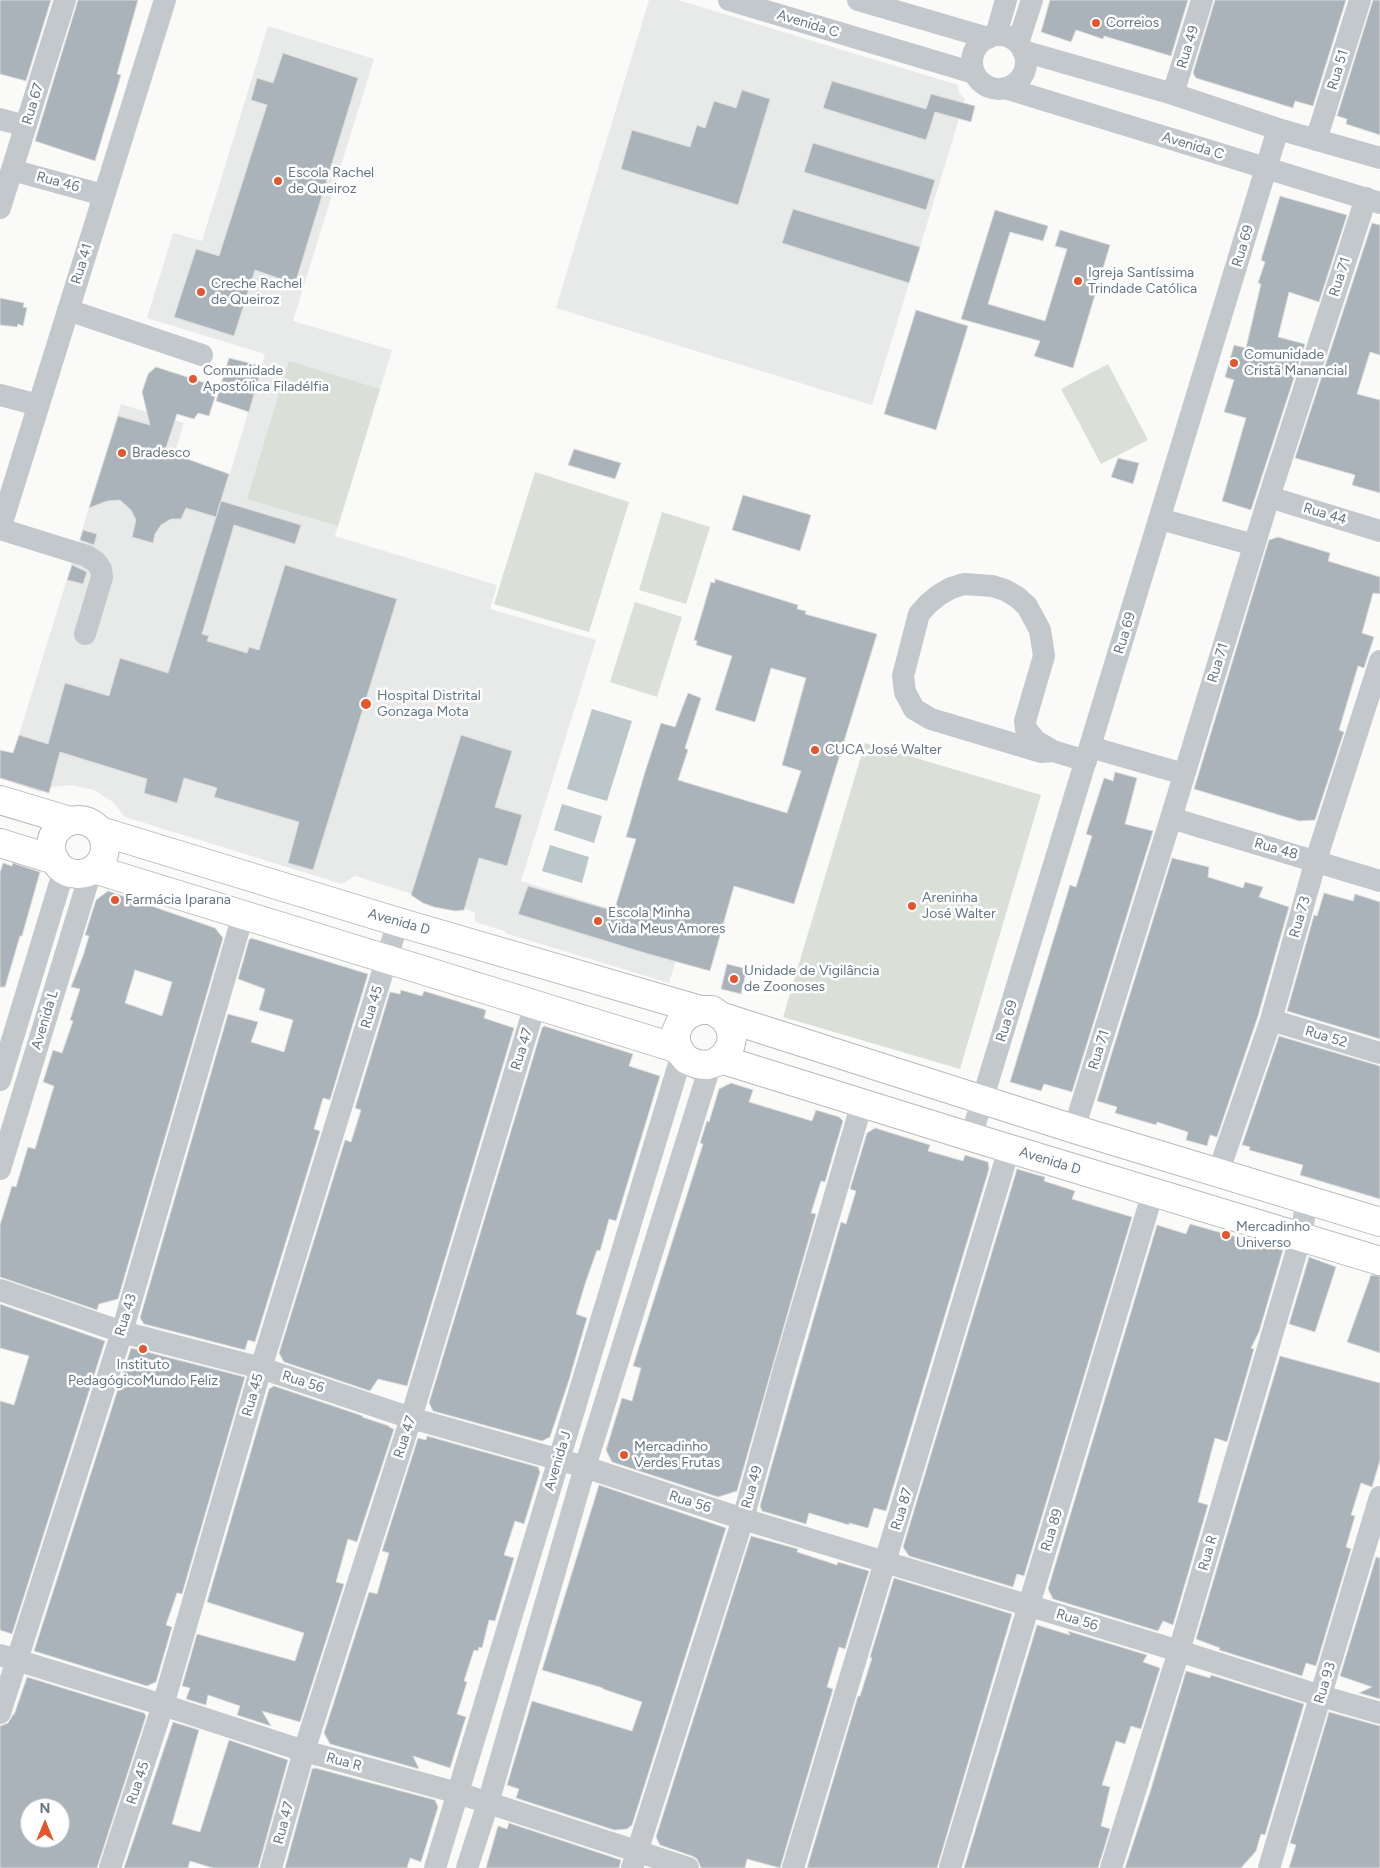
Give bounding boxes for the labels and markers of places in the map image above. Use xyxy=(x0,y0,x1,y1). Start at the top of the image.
place label: Correios xyxy=(1106,15,1159,31)
marker: Correios xyxy=(1090,17,1102,29)
place label: Escola Rachel de Queiroz xyxy=(288,165,374,198)
marker: Escola Rachel de Queiroz xyxy=(272,175,284,187)
place label: Igreja Santíssima Trindade Católica xyxy=(1088,265,1197,298)
marker: Igreja Santíssima Trindade Católica xyxy=(1072,275,1084,287)
place label: Creche Rachel de Queiroz xyxy=(211,276,302,308)
marker: Creche Rachel de Queiroz xyxy=(195,286,207,298)
place label: Comunidade Cristã Manancial xyxy=(1244,347,1347,380)
marker: Comunidade Cristã Manancial xyxy=(1228,357,1240,369)
place label: Comunidade Apostólica Filadélfia xyxy=(203,363,329,396)
marker: Comunidade Apostólica Filadélfia xyxy=(187,373,199,385)
place label: Bradesco xyxy=(132,445,190,461)
marker: Bradesco xyxy=(116,447,128,459)
place label: Hospital Distrital Gonzaga Mota xyxy=(377,688,481,720)
marker: Hospital Distrital Gonzaga Mota xyxy=(359,697,373,711)
place label: CUCA José Walter xyxy=(825,742,942,758)
marker: CUCA José Walter xyxy=(809,744,821,756)
place label: Areninha José Walter xyxy=(922,890,996,922)
place label: Farmácia Iparana xyxy=(125,892,231,908)
marker: Farmácia Iparana xyxy=(109,894,121,906)
marker: Areninha José Walter xyxy=(906,900,918,912)
place label: Escola Minha Vida Meus Amores xyxy=(608,905,725,938)
marker: Escola Minha Vida Meus Amores xyxy=(592,915,604,927)
place label: Unidade de Vigilância de Zoonoses xyxy=(744,963,879,996)
marker: Unidade de Vigilância de Zoonoses xyxy=(728,973,740,985)
place label: Mercadinho Universo xyxy=(1236,1219,1310,1252)
marker: Mercadinho Universo xyxy=(1220,1229,1232,1241)
marker: Instituto PedagógicoMundo Feliz xyxy=(137,1343,149,1355)
place label: Instituto PedagógicoMundo Feliz xyxy=(68,1357,218,1390)
place label: Mercadinho Verdes Frutas xyxy=(634,1439,720,1471)
marker: Mercadinho Verdes Frutas xyxy=(618,1449,630,1461)

